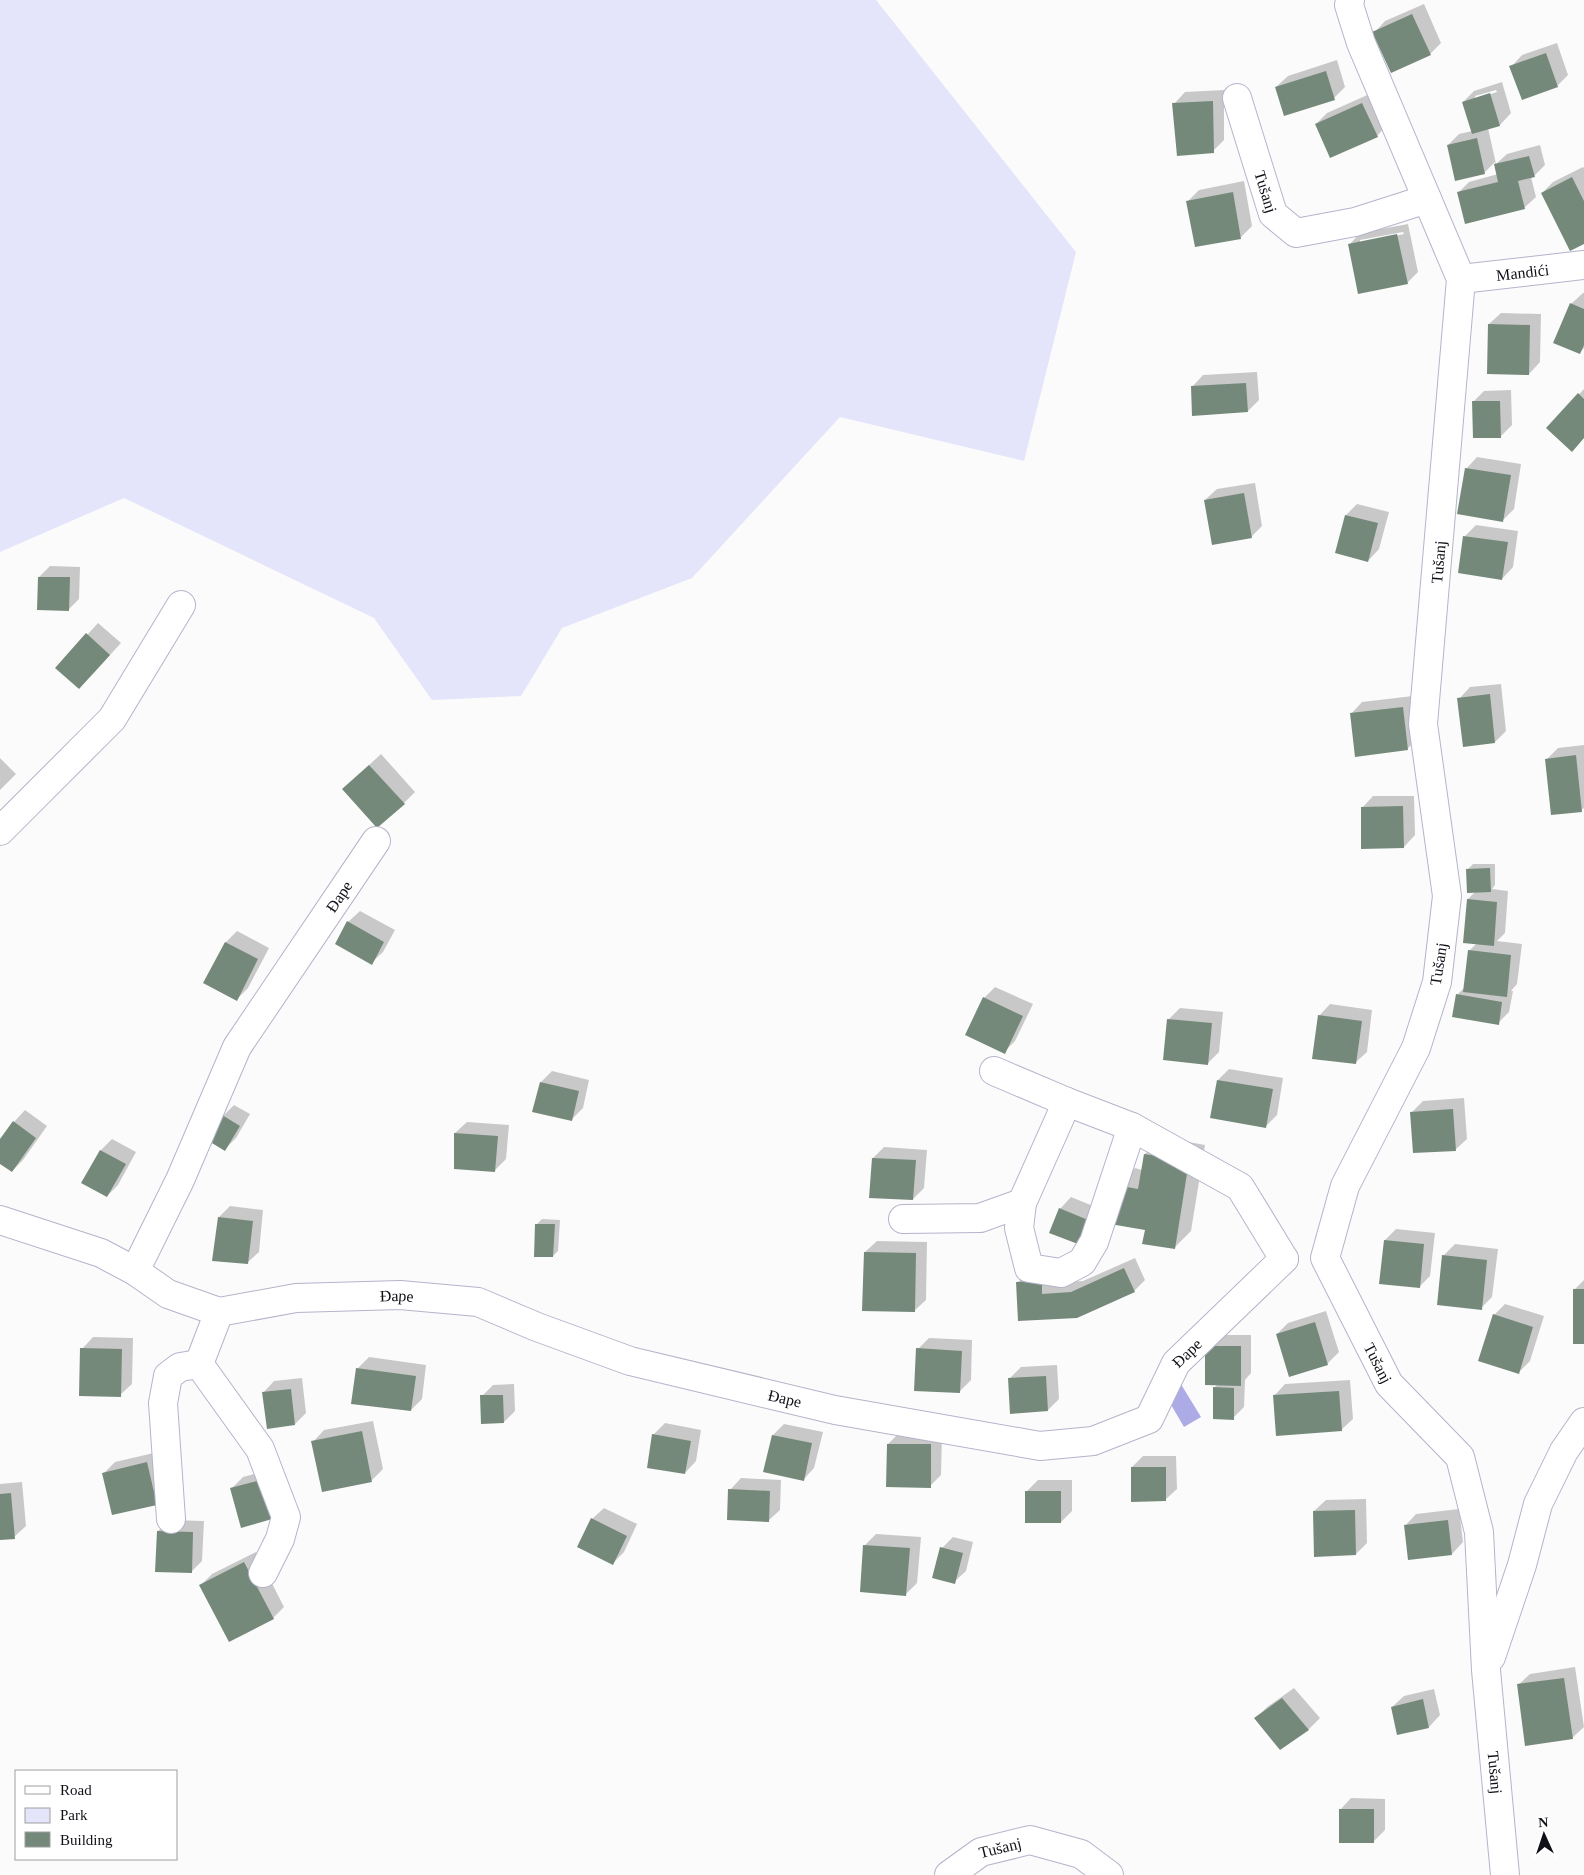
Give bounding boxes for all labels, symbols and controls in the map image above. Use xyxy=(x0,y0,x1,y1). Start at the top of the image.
street label: Tušanj xyxy=(1251,169,1280,215)
street label: Mandići xyxy=(1495,261,1551,284)
street label: Tušanj xyxy=(1428,540,1450,584)
street label: Đape xyxy=(323,878,356,915)
street label: Tušanj xyxy=(1427,942,1451,987)
street label: Đape xyxy=(380,1287,414,1306)
street label: Đape xyxy=(1169,1335,1205,1371)
street label: Tušanj xyxy=(1361,1340,1395,1387)
street label: Đape xyxy=(766,1386,803,1411)
street label: Tušanj xyxy=(1485,1750,1505,1795)
legend xyxy=(15,1770,178,1860)
text: Road xyxy=(60,1782,92,1798)
text: Park xyxy=(60,1807,88,1823)
north arrow xyxy=(1519,1810,1569,1860)
text: N xyxy=(1538,1815,1549,1830)
text: Building xyxy=(60,1832,113,1848)
street label: Tušanj xyxy=(977,1834,1023,1861)

